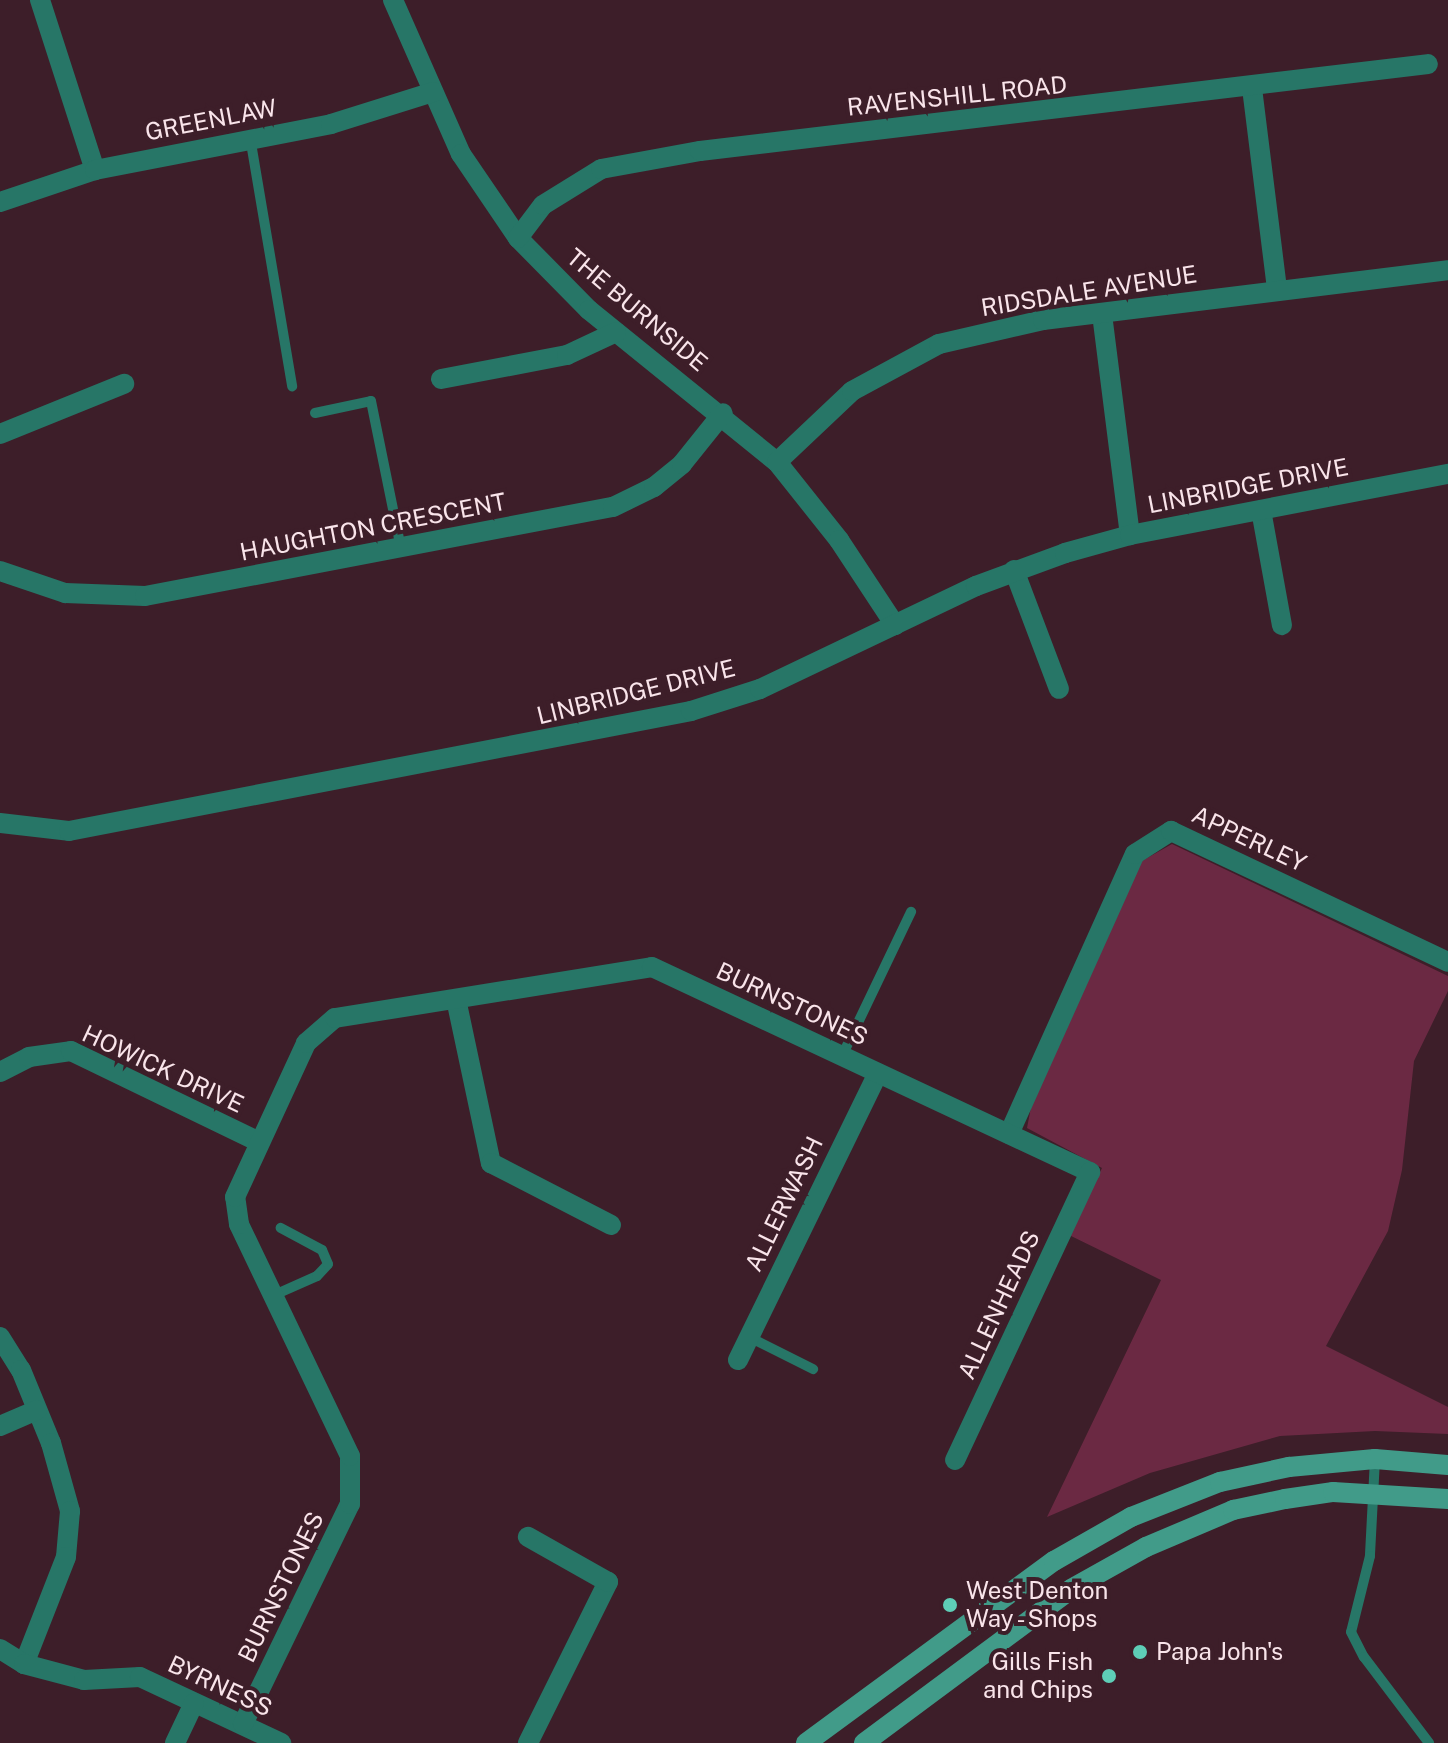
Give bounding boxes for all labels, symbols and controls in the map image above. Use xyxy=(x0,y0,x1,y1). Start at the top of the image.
street label: RAVENSHILL ROAD xyxy=(846,70,1068,122)
street label: GREENLAW xyxy=(143,93,279,147)
street label: THE BURNSIDE xyxy=(561,243,713,377)
street label: RIDSDALE AVENUE xyxy=(979,260,1199,322)
street label: LINBRIDGE DRIVE xyxy=(1145,452,1351,520)
street label: HAUGHTON CRESCENT xyxy=(238,487,508,567)
street label: LINBRIDGE DRIVE xyxy=(534,653,738,731)
street label: APPERLEY xyxy=(1187,800,1311,878)
street label: BURNSTONES xyxy=(712,956,872,1052)
street label: HOWICK DRIVE xyxy=(78,1019,248,1119)
street label: ALLERWASH xyxy=(739,1132,829,1276)
street label: ALLENHEADS xyxy=(952,1226,1046,1384)
street label: BURNSTONES xyxy=(232,1507,330,1667)
place label: West Denton Way - Shops xyxy=(966,1577,1108,1633)
marker: West Denton Way - Shops xyxy=(941,1596,959,1614)
place label: Papa John's xyxy=(1156,1638,1283,1666)
marker: Papa John's xyxy=(1131,1643,1149,1661)
place label: Gills Fish and Chips xyxy=(983,1648,1093,1704)
street label: BYRNESS xyxy=(163,1649,277,1723)
marker: Gills Fish and Chips xyxy=(1100,1667,1118,1685)

